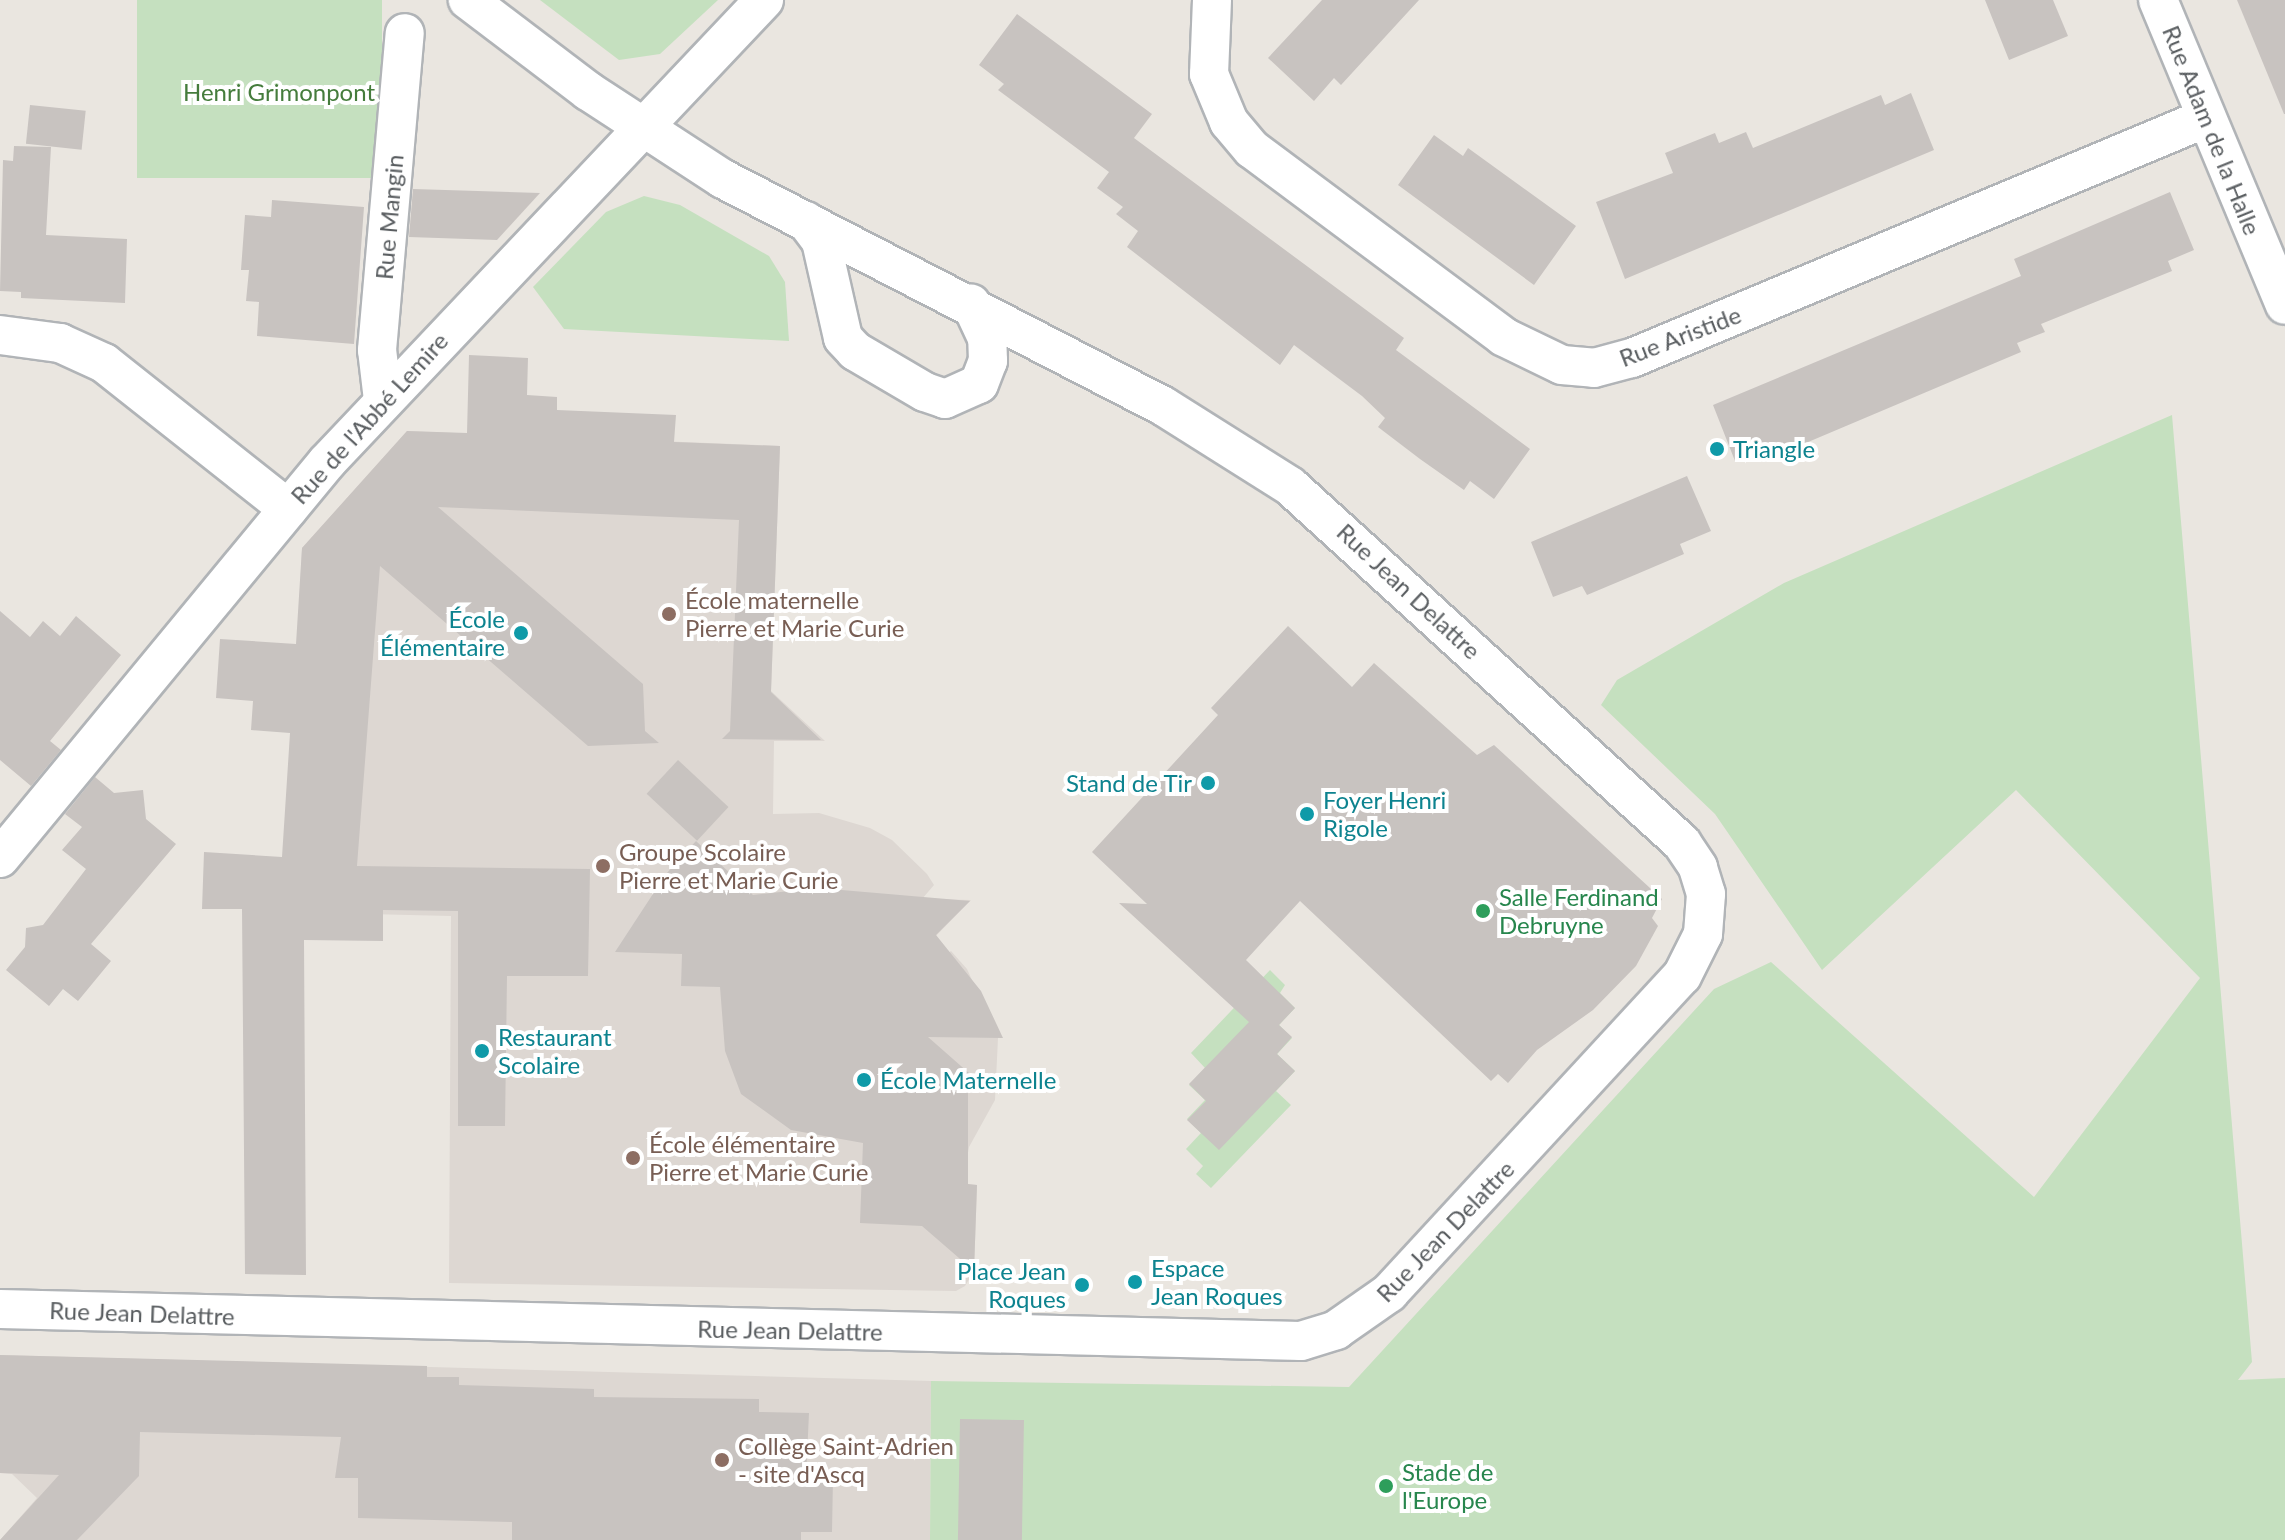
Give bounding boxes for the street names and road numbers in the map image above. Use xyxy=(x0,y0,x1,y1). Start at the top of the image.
street label: Rue Adam de la Halle xyxy=(2157,21,2267,239)
street label: Rue Mangin xyxy=(369,153,409,281)
street label: Rue Aristide xyxy=(1615,299,1745,373)
street label: Rue de l'Abbé Lemire xyxy=(284,326,454,510)
street label: Rue Jean Delattre xyxy=(1331,517,1487,665)
street label: Rue Jean Delattre xyxy=(1370,1154,1520,1308)
street label: Rue Jean Delattre xyxy=(49,1295,235,1331)
street label: Rue Jean Delattre xyxy=(697,1314,883,1346)

